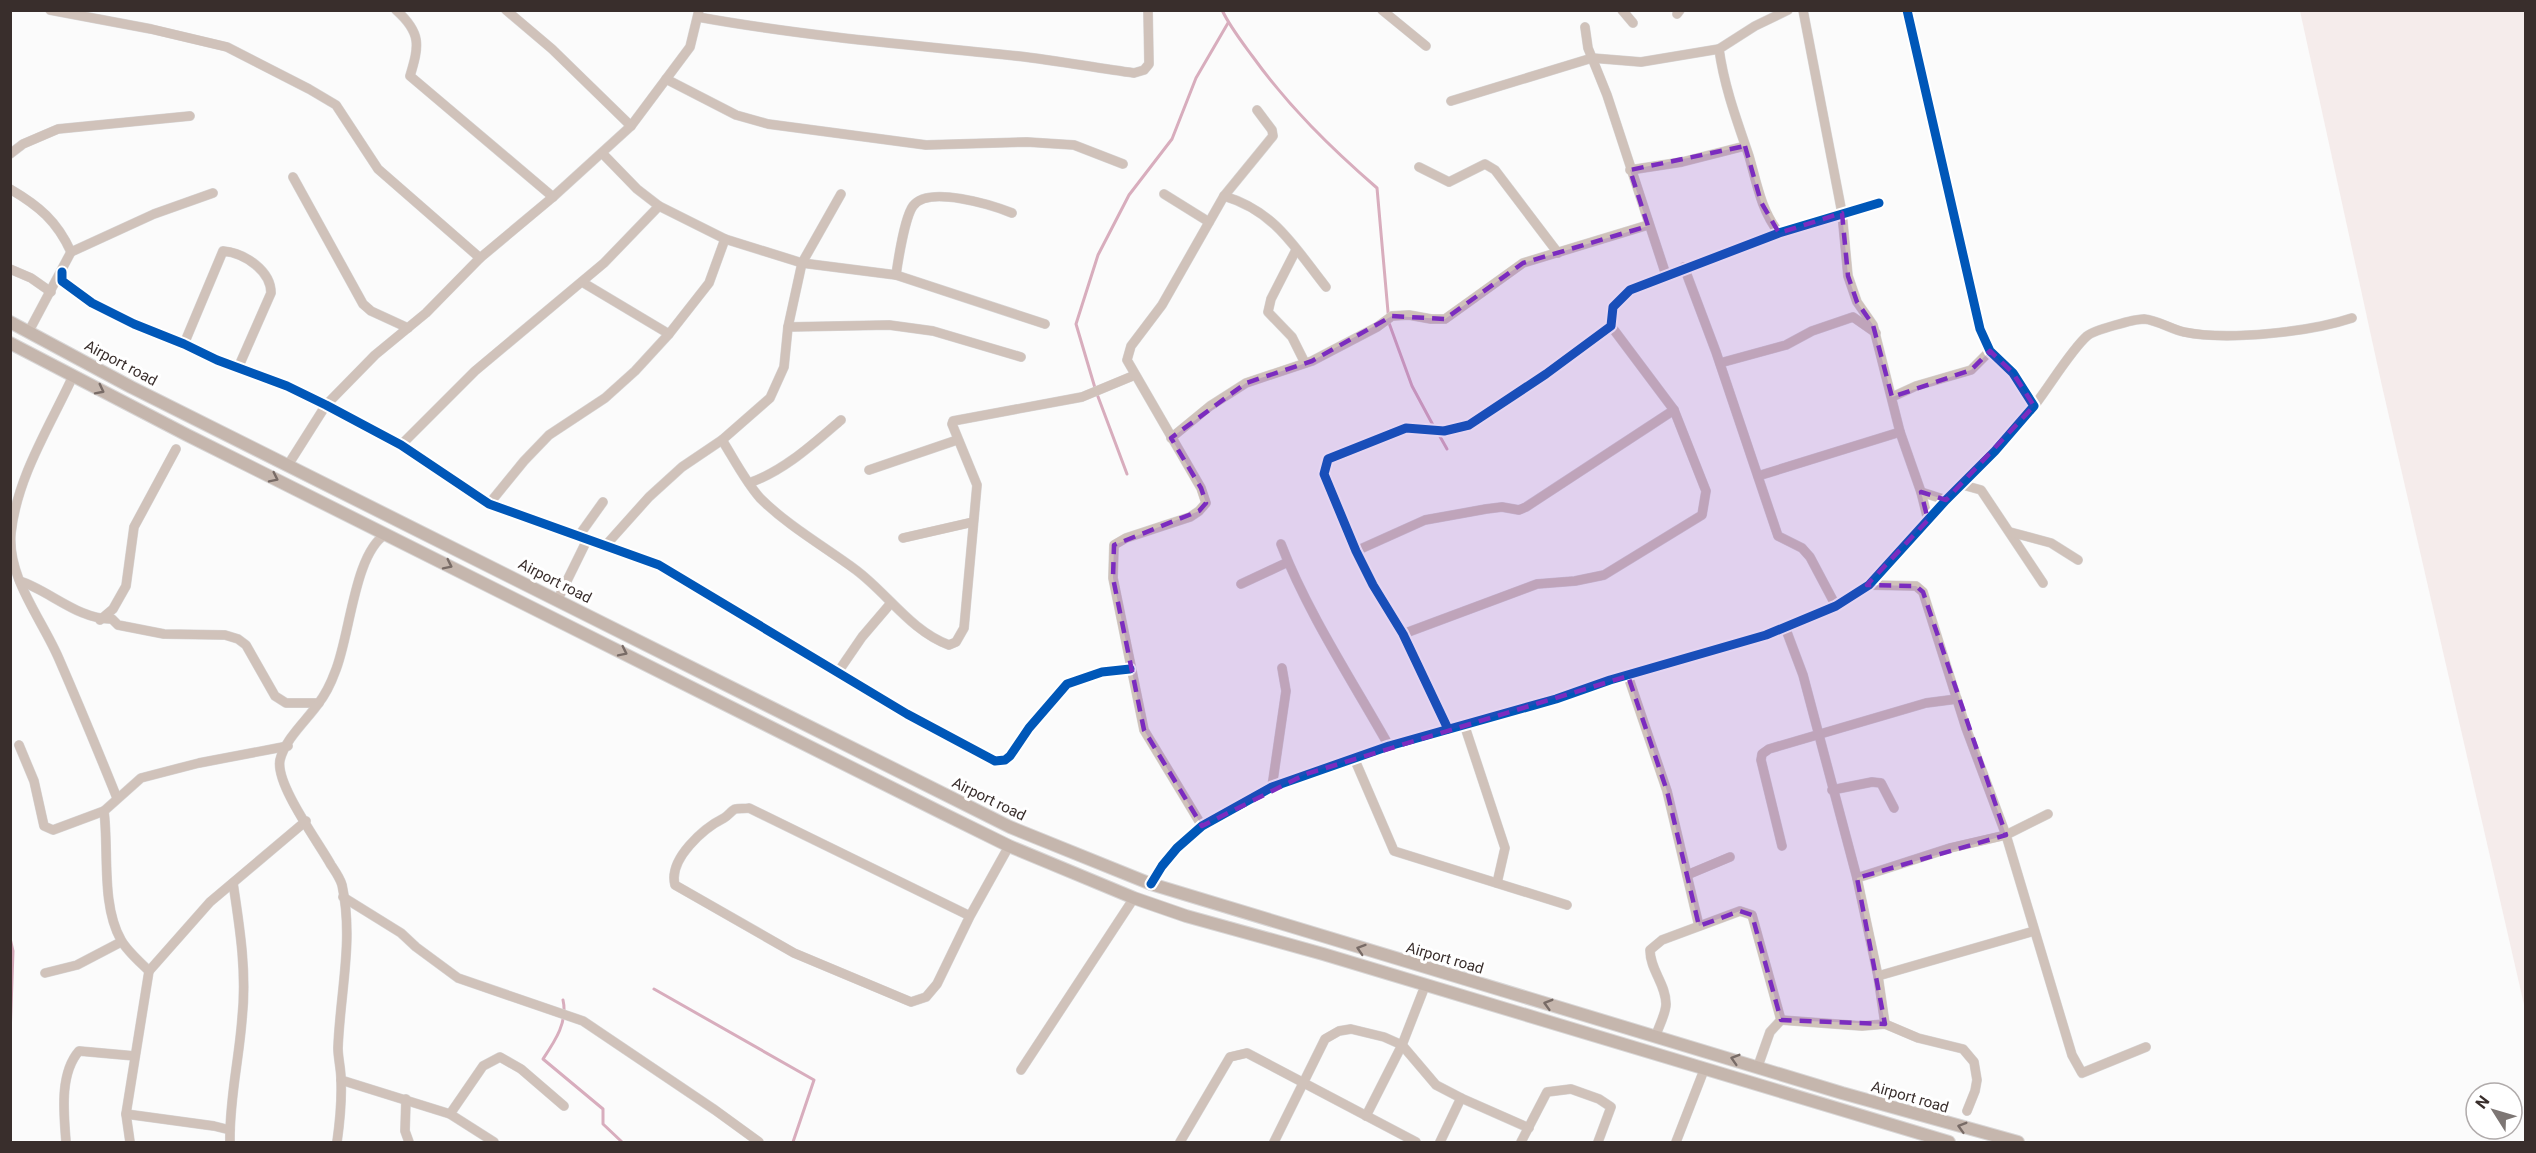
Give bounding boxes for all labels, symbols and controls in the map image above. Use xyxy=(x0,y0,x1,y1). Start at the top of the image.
street label: Airport road xyxy=(82,336,160,390)
one-way arrow xyxy=(93,383,104,394)
one-way arrow xyxy=(267,470,278,482)
street label: Airport road xyxy=(515,555,595,607)
one-way arrow xyxy=(442,557,453,569)
one-way arrow xyxy=(616,645,627,656)
street label: Airport road xyxy=(949,773,1029,825)
street label: Airport road xyxy=(1404,938,1486,978)
one-way arrow xyxy=(1356,943,1367,956)
one-way arrow xyxy=(1543,999,1554,1011)
one-way arrow xyxy=(1730,1054,1741,1066)
street label: Airport road xyxy=(1869,1077,1951,1117)
north arrow xyxy=(2464,1081,2524,1141)
text: N xyxy=(2471,1092,2493,1113)
one-way arrow xyxy=(1957,1122,1968,1134)

